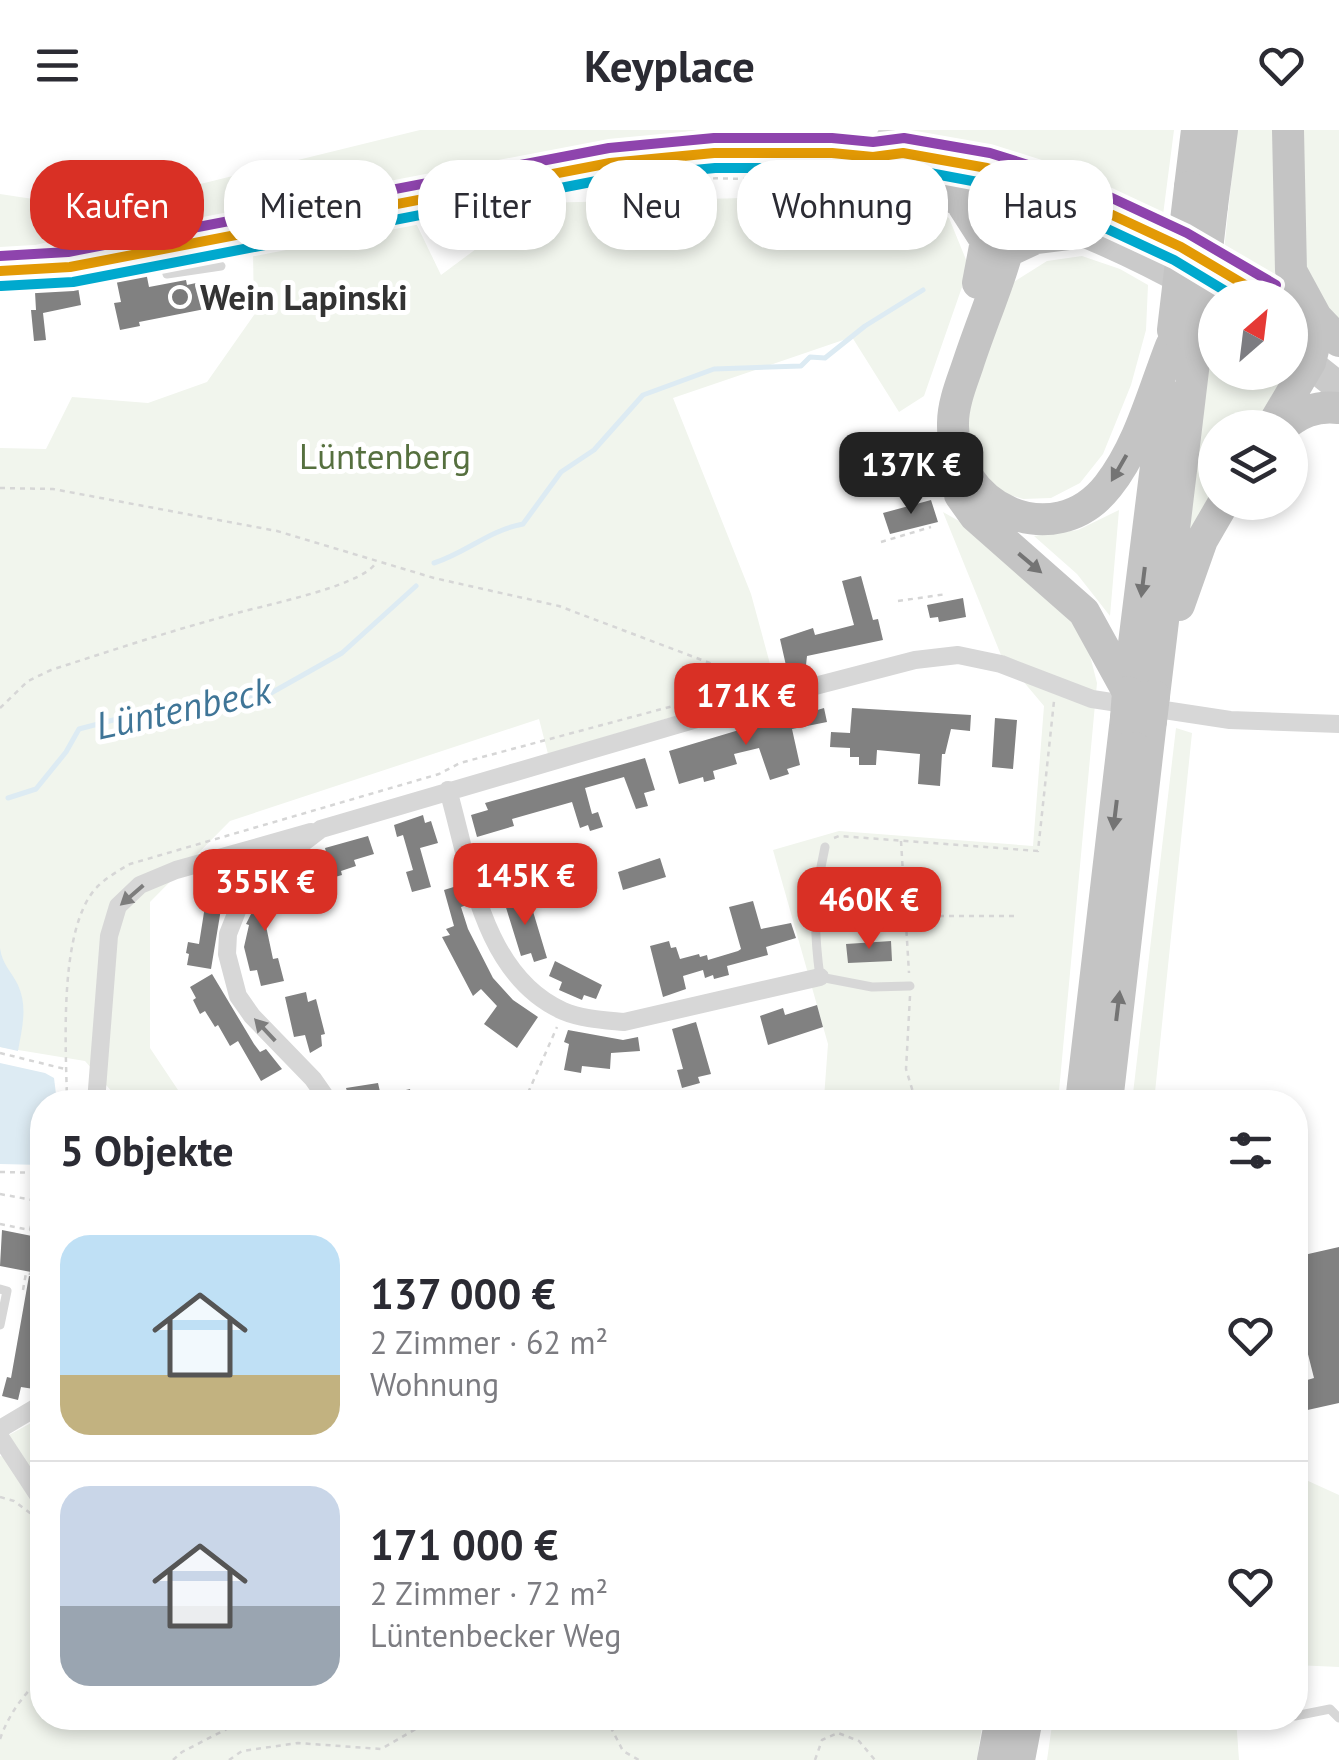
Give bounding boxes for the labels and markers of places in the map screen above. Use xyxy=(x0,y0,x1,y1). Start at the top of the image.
place label: Wein Lapinski xyxy=(200,274,408,320)
marker: Wein Lapinski xyxy=(169,286,191,308)
pin: 137K € xyxy=(830,432,992,517)
pin: 171K € xyxy=(665,663,827,748)
pin: 145K € xyxy=(444,843,606,928)
pin: 355K € xyxy=(184,849,346,934)
pin: 460K € xyxy=(788,867,950,952)

